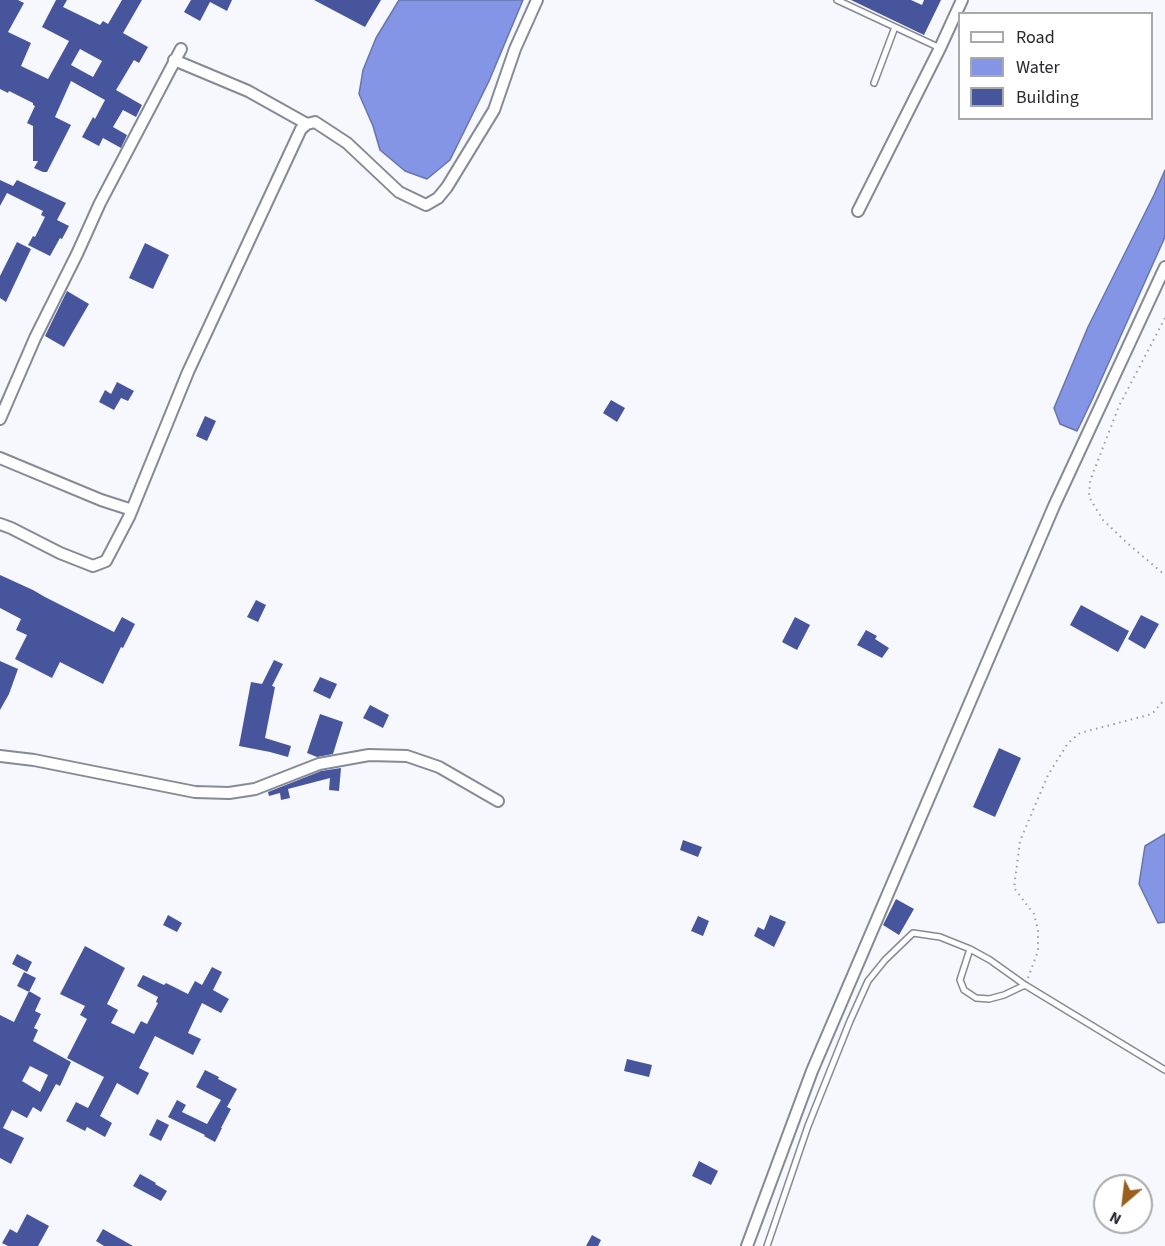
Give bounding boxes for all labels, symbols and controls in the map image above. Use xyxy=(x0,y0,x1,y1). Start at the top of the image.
legend xyxy=(958,12,1153,120)
text: Road xyxy=(1016,25,1055,50)
text: Water xyxy=(1016,55,1060,80)
text: Building xyxy=(1016,85,1079,110)
north arrow xyxy=(1093,1174,1153,1234)
text: N xyxy=(1106,1206,1125,1230)

